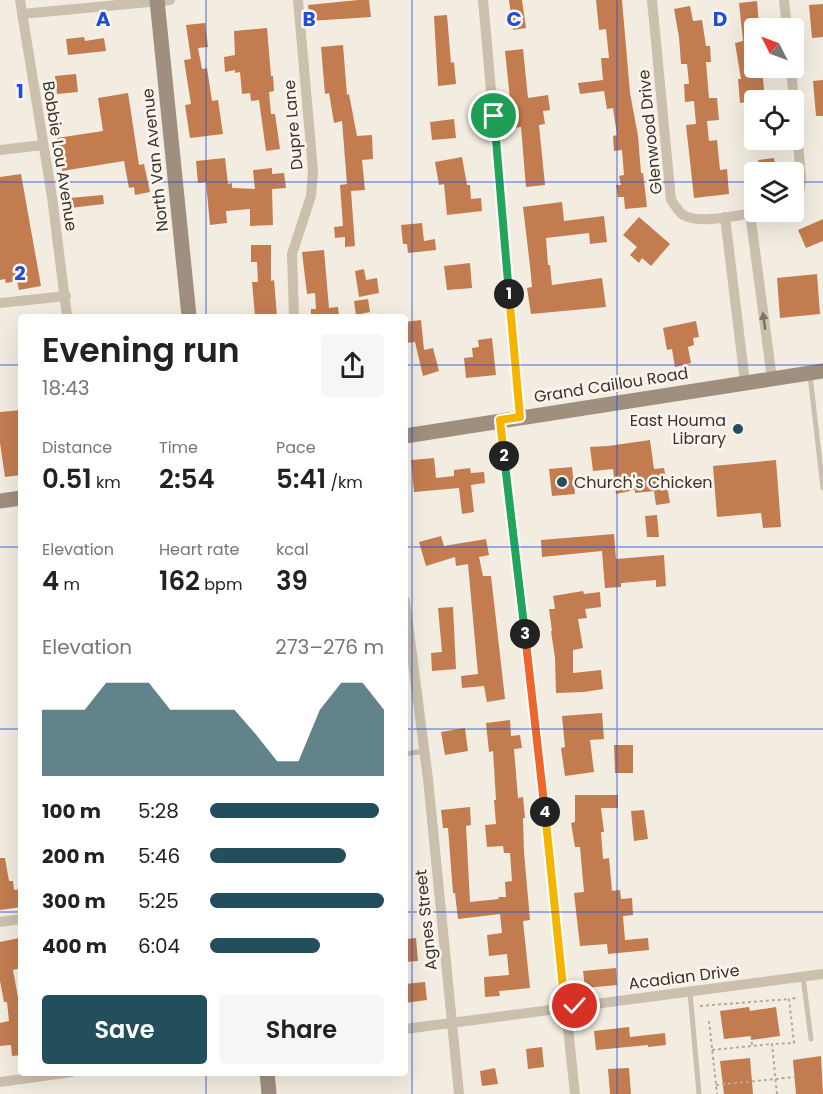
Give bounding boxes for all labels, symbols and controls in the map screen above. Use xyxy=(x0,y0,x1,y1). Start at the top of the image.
text: A xyxy=(96,5,111,33)
text: B xyxy=(302,5,316,33)
text: C xyxy=(506,5,522,33)
text: D xyxy=(713,5,727,33)
north arrow xyxy=(744,18,804,78)
map controls xyxy=(744,18,804,222)
street label: Glenwood Drive xyxy=(632,68,668,196)
text: 1 xyxy=(16,77,24,105)
street label: Bobbie Lou Avenue xyxy=(37,79,83,233)
street label: Dupre Lane xyxy=(278,79,308,171)
street label: North Van Avenue xyxy=(136,87,174,233)
pin xyxy=(468,90,519,141)
button: locate xyxy=(744,90,804,150)
icon: arrive xyxy=(477,99,510,132)
button: layers xyxy=(744,162,804,222)
text: 2 xyxy=(14,259,26,287)
pin: 1 xyxy=(494,279,524,309)
text: 1 xyxy=(506,282,512,305)
one-way arrow xyxy=(760,311,769,330)
text: Evening run xyxy=(42,327,240,374)
button: share xyxy=(321,334,384,397)
street label: Grand Caillou Road xyxy=(532,361,690,409)
text: 18:43 xyxy=(42,374,90,402)
place label: East Houma Library xyxy=(630,409,726,450)
marker: East Houma Library xyxy=(731,422,745,436)
text: Distance xyxy=(42,436,112,459)
text: Time xyxy=(159,436,198,459)
text: Pace xyxy=(276,436,316,459)
pin: 2 xyxy=(489,441,519,471)
text: 2 xyxy=(499,444,509,467)
text: 0.51 xyxy=(42,461,92,497)
text: 2:54 xyxy=(159,461,215,497)
text: 5:41 xyxy=(276,461,326,497)
text: km xyxy=(92,471,121,494)
text: /km xyxy=(326,471,363,494)
place label: Church's Chicken xyxy=(574,471,713,494)
marker: Church's Chicken xyxy=(555,475,569,489)
text: Elevation xyxy=(42,538,114,561)
text: Heart rate xyxy=(159,538,239,561)
text: kcal xyxy=(276,538,309,561)
text: 4 xyxy=(42,563,59,599)
text: 162 xyxy=(159,563,200,599)
text: 39 xyxy=(276,563,308,599)
text: m xyxy=(59,573,80,596)
text: bpm xyxy=(200,573,242,596)
pin: 3 xyxy=(510,619,540,649)
text: 3 xyxy=(520,622,530,645)
text: Elevation xyxy=(42,633,132,661)
text: 273–276 m xyxy=(275,633,384,661)
text: 100 m xyxy=(42,797,101,825)
text: 5:28 xyxy=(138,797,179,825)
pin: 4 xyxy=(530,797,560,827)
text: 4 xyxy=(540,800,550,823)
text: 200 m xyxy=(42,842,105,870)
text: 5:46 xyxy=(138,842,180,870)
street label: Agnes Street xyxy=(409,868,443,972)
text: 300 m xyxy=(42,887,106,915)
text: 5:25 xyxy=(138,887,179,915)
text: 400 m xyxy=(42,932,107,960)
text: 6:04 xyxy=(138,932,180,960)
street label: Acadian Drive xyxy=(627,959,741,995)
pin xyxy=(549,980,600,1031)
icon: check xyxy=(558,989,591,1022)
button: Save xyxy=(42,995,207,1064)
button: Share xyxy=(219,995,384,1064)

